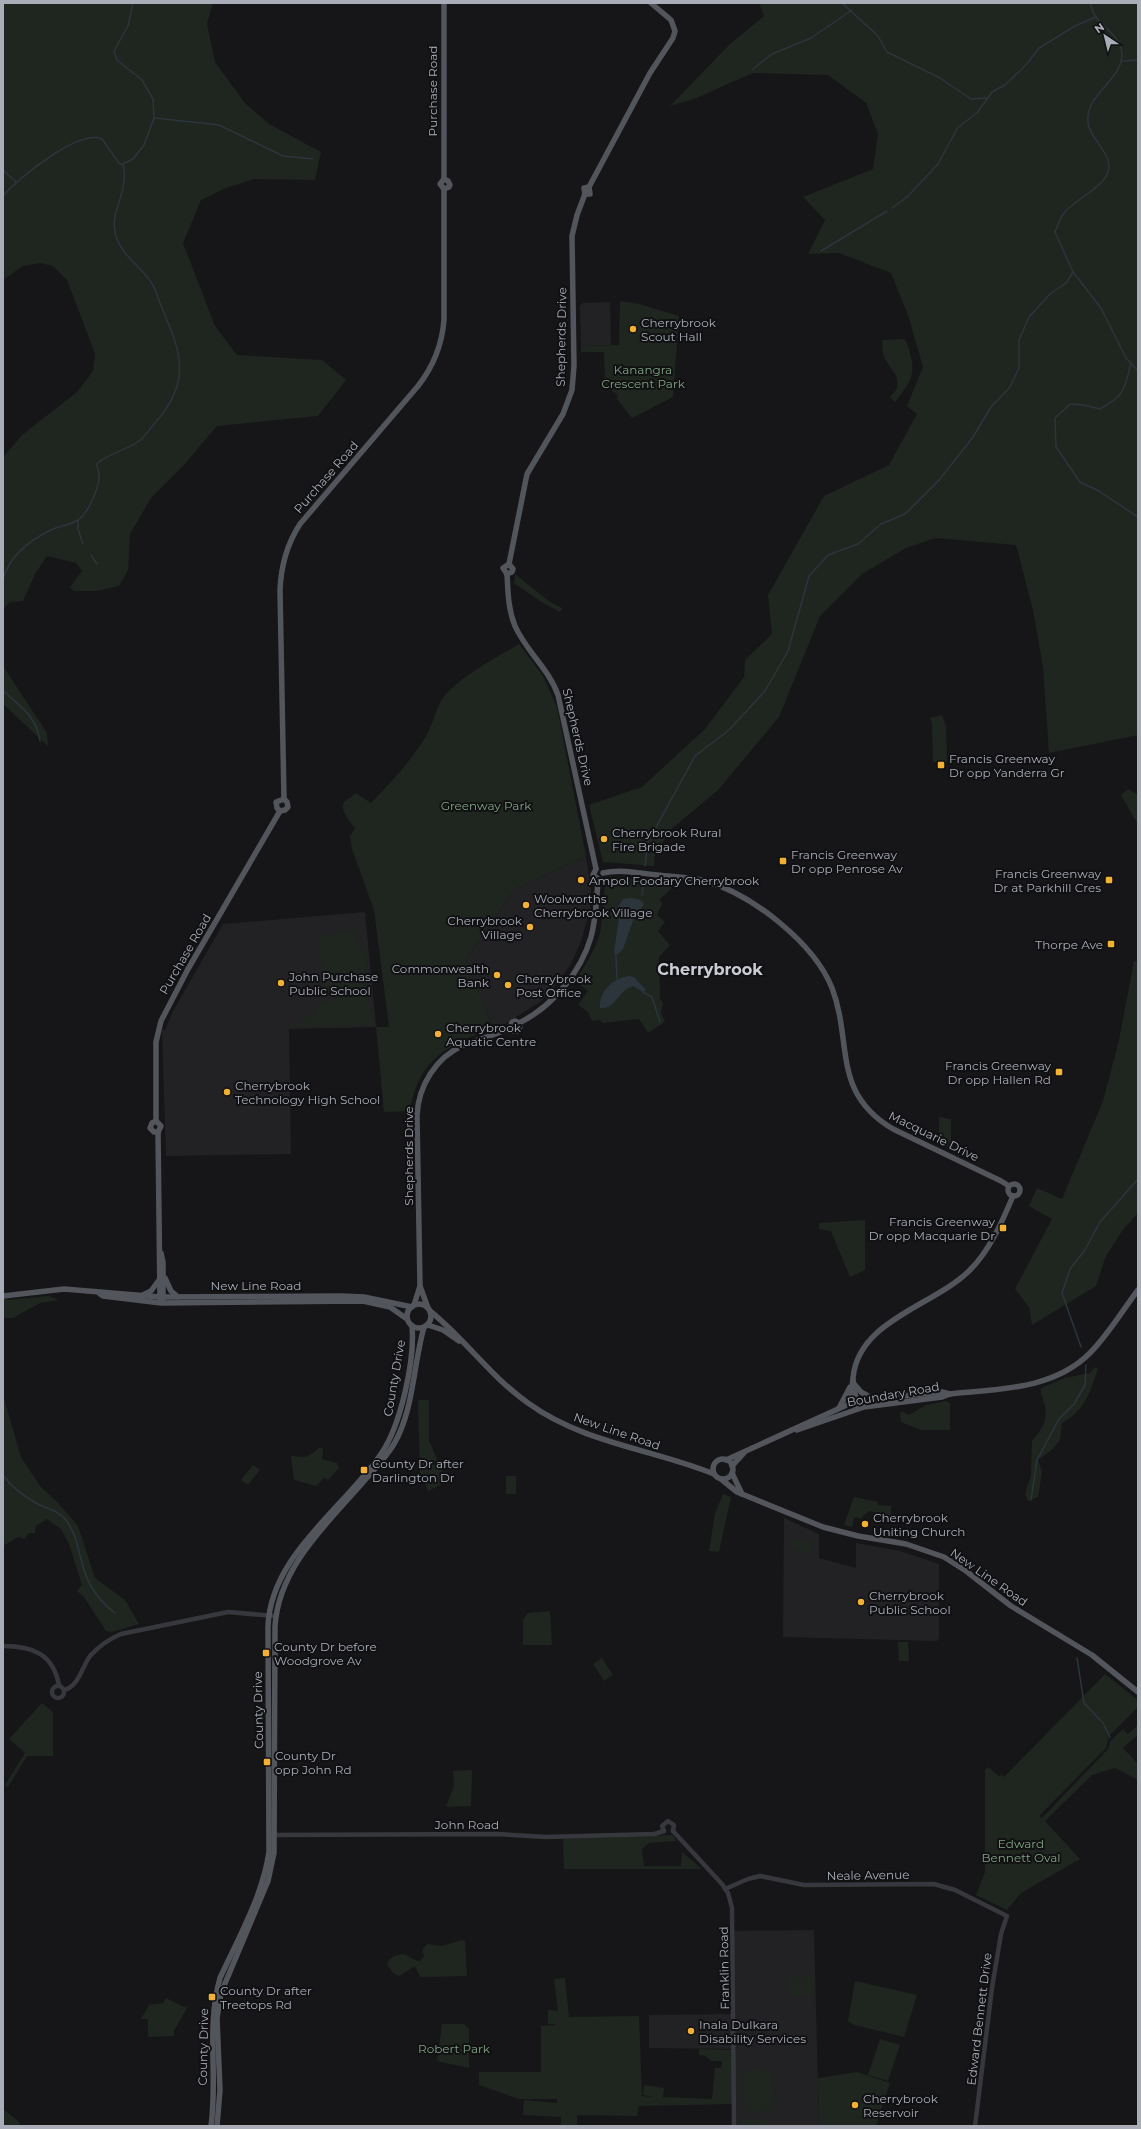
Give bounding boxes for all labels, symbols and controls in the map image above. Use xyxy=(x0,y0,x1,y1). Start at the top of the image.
north arrow xyxy=(1085,16,1125,56)
text: N xyxy=(1092,20,1107,36)
street label: Purchase Road xyxy=(425,46,440,136)
street label: Shepherds Drive xyxy=(553,287,569,387)
place label: Cherrybrook Scout Hall xyxy=(641,315,717,344)
marker: Cherrybrook Scout Hall xyxy=(628,324,638,334)
park label: Kanangra Crescent Park xyxy=(601,362,686,391)
street label: Purchase Road xyxy=(291,438,361,516)
street label: Shepherds Drive xyxy=(560,687,596,787)
place label: Francis Greenway Dr opp Yanderra Gr xyxy=(949,751,1065,780)
marker: Francis Greenway Dr opp Yanderra Gr xyxy=(936,760,946,770)
park label: Greenway Park xyxy=(441,798,532,813)
place label: Cherrybrook Rural Fire Brigade xyxy=(612,825,721,854)
marker: Cherrybrook Rural Fire Brigade xyxy=(599,834,609,844)
place label: Francis Greenway Dr opp Penrose Av xyxy=(791,847,903,876)
marker: Francis Greenway Dr opp Penrose Av xyxy=(778,856,788,866)
place label: Francis Greenway Dr at Parkhill Cres xyxy=(993,866,1101,895)
place label: Ampol Foodary Cherrybrook xyxy=(589,873,760,888)
marker: Ampol Foodary Cherrybrook xyxy=(576,875,586,885)
marker: Francis Greenway Dr at Parkhill Cres xyxy=(1104,875,1114,885)
place label: Woolworths Cherrybrook Village xyxy=(534,891,652,920)
marker: Woolworths Cherrybrook Village xyxy=(521,900,531,910)
street label: Purchase Road xyxy=(156,911,214,997)
place label: Cherrybrook Village xyxy=(447,913,523,942)
marker: Cherrybrook Village xyxy=(525,922,535,932)
place label: Thorpe Ave xyxy=(1035,937,1103,952)
marker: Thorpe Ave xyxy=(1106,939,1116,949)
district label: Cherrybrook xyxy=(657,960,763,979)
place label: Commonwealth Bank xyxy=(392,961,490,990)
place label: John Purchase Public School xyxy=(288,969,378,998)
marker: Commonwealth Bank xyxy=(492,970,502,980)
place label: Cherrybrook Post Office xyxy=(516,971,592,1000)
marker: John Purchase Public School xyxy=(276,978,286,988)
marker: Cherrybrook Post Office xyxy=(503,980,513,990)
place label: Cherrybrook Aquatic Centre xyxy=(446,1020,536,1049)
marker: Cherrybrook Aquatic Centre xyxy=(433,1029,443,1039)
place label: Francis Greenway Dr opp Hallen Rd xyxy=(945,1058,1051,1087)
marker: Francis Greenway Dr opp Hallen Rd xyxy=(1054,1067,1064,1077)
place label: Cherrybrook Technology High School xyxy=(235,1078,380,1107)
marker: Cherrybrook Technology High School xyxy=(222,1087,232,1097)
street label: Shepherds Drive xyxy=(401,1106,416,1206)
street label: Macquarie Drive xyxy=(887,1108,981,1164)
place label: Francis Greenway Dr opp Macquarie Dr xyxy=(869,1214,995,1243)
marker: Francis Greenway Dr opp Macquarie Dr xyxy=(998,1223,1008,1233)
street label: New Line Road xyxy=(211,1278,301,1293)
street label: County Drive xyxy=(380,1339,408,1417)
street label: Boundary Road xyxy=(846,1378,940,1410)
street label: New Line Road xyxy=(572,1409,662,1453)
place label: County Dr after Darlington Dr xyxy=(372,1456,464,1485)
marker: County Dr after Darlington Dr xyxy=(359,1465,369,1475)
place label: Cherrybrook Uniting Church xyxy=(873,1510,965,1539)
marker: Cherrybrook Uniting Church xyxy=(860,1519,870,1529)
street label: New Line Road xyxy=(948,1545,1030,1609)
place label: Cherrybrook Public School xyxy=(869,1588,951,1617)
marker: Cherrybrook Public School xyxy=(856,1597,866,1607)
place label: County Dr before Woodgrove Av xyxy=(274,1639,377,1668)
marker: County Dr before Woodgrove Av xyxy=(261,1648,271,1658)
street label: County Drive xyxy=(250,1671,266,1749)
place label: County Dr opp John Rd xyxy=(275,1748,352,1777)
marker: County Dr opp John Rd xyxy=(262,1757,272,1767)
street label: John Road xyxy=(434,1817,499,1832)
park label: Edward Bennett Oval xyxy=(981,1836,1061,1865)
street label: Neale Avenue xyxy=(826,1867,910,1883)
street label: Franklin Road xyxy=(716,1926,732,2010)
street label: Edward Bennett Drive xyxy=(963,1952,995,2086)
place label: County Dr after Treetops Rd xyxy=(220,1983,312,2012)
marker: County Dr after Treetops Rd xyxy=(207,1992,217,2002)
street label: County Drive xyxy=(195,2008,211,2086)
place label: Inala Dulkara Disability Services xyxy=(699,2017,806,2046)
marker: Inala Dulkara Disability Services xyxy=(686,2026,696,2036)
park label: Robert Park xyxy=(418,2041,491,2056)
place label: Cherrybrook Reservoir xyxy=(863,2091,939,2120)
marker: Cherrybrook Reservoir xyxy=(850,2100,860,2110)

